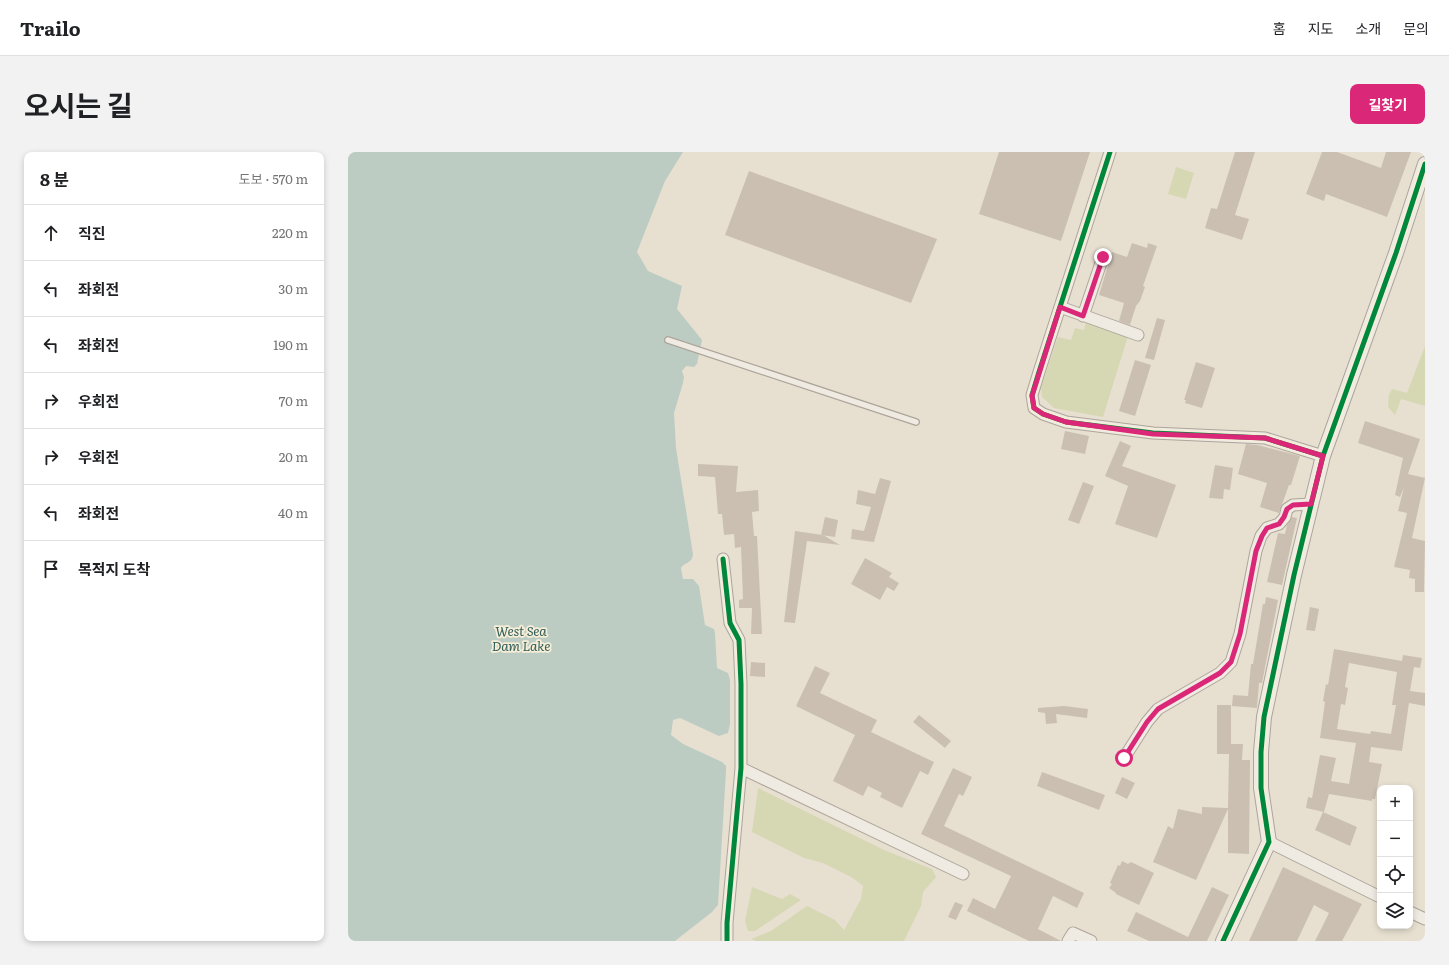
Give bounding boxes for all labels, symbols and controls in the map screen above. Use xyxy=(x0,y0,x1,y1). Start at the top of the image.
text: Trailo xyxy=(20,14,81,42)
text: 홈 xyxy=(1273,18,1286,38)
text: 지도 xyxy=(1308,18,1333,38)
text: 소개 xyxy=(1355,18,1381,38)
text: 문의 xyxy=(1403,18,1429,38)
text: 오시는 길 xyxy=(24,83,133,125)
button: 길찾기 xyxy=(1350,84,1425,124)
text: 8 분 xyxy=(40,166,69,191)
text: 도보 · 570 m xyxy=(239,169,308,188)
text: 직진 xyxy=(78,221,106,244)
icon: ahead xyxy=(40,222,62,244)
text: 220 m xyxy=(272,223,308,242)
route end xyxy=(1094,248,1112,266)
text: 좌회전 xyxy=(78,277,119,300)
icon: left xyxy=(40,278,62,300)
text: 30 m xyxy=(278,279,308,298)
text: 좌회전 xyxy=(78,333,119,356)
icon: left xyxy=(40,334,62,356)
text: 190 m xyxy=(273,335,308,354)
text: 우회전 xyxy=(78,389,119,412)
icon: right xyxy=(40,390,62,412)
text: 70 m xyxy=(279,391,308,410)
text: 우회전 xyxy=(78,445,119,468)
icon: right xyxy=(40,446,62,468)
text: 20 m xyxy=(279,447,308,466)
text: 좌회전 xyxy=(78,501,119,524)
icon: left xyxy=(40,502,62,524)
text: 40 m xyxy=(278,503,308,522)
text: 목적지 도착 xyxy=(78,557,150,580)
icon: arrive xyxy=(40,558,62,580)
water label: West Sea Dam Lake xyxy=(492,621,550,655)
route start xyxy=(1115,749,1133,767)
map controls xyxy=(1377,785,1413,929)
button: + xyxy=(1377,785,1413,821)
button: − xyxy=(1377,821,1413,857)
button: locate xyxy=(1377,857,1413,893)
button: layers xyxy=(1377,893,1413,929)

